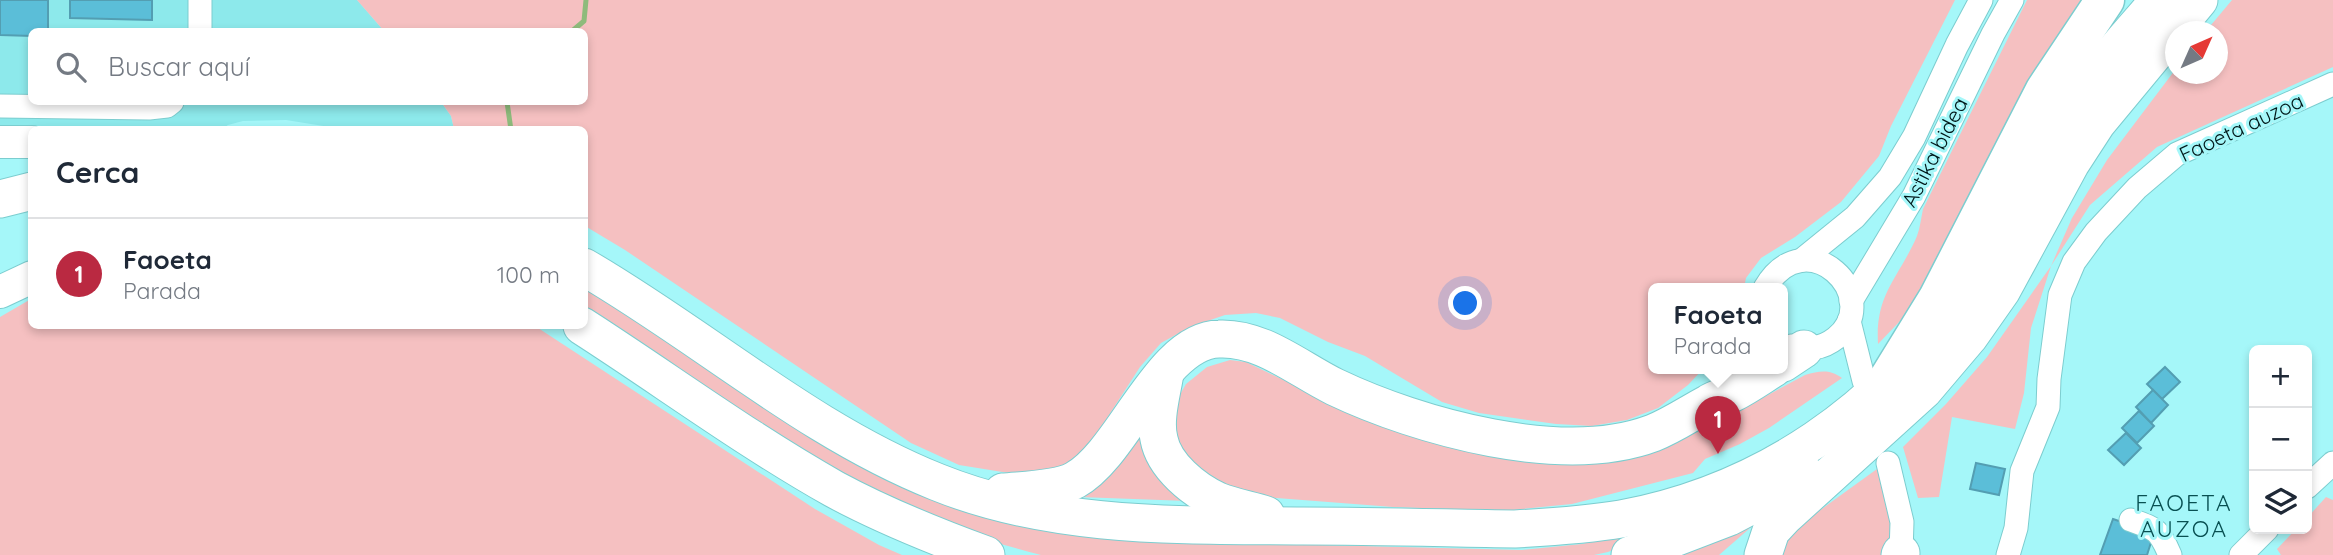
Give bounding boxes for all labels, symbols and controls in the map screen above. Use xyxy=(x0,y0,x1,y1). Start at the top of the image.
north arrow xyxy=(2165,21,2228,84)
search box xyxy=(28,28,588,105)
icon: search xyxy=(52,48,90,86)
text: Buscar aquí xyxy=(108,50,250,83)
street label: Faoeta auzoa xyxy=(2175,87,2307,167)
street label: Astika bidea xyxy=(1895,93,1973,211)
text: Cerca xyxy=(56,153,139,191)
text: Faoeta xyxy=(123,243,212,276)
text: 1 xyxy=(75,260,83,289)
text: 100 m xyxy=(497,260,560,289)
text: Parada xyxy=(123,276,201,305)
popup xyxy=(1648,283,1788,374)
your location xyxy=(1448,286,1482,320)
text: Faoeta xyxy=(1674,298,1762,331)
text: Parada xyxy=(1674,331,1751,360)
map controls xyxy=(2249,345,2312,534)
button: + xyxy=(2249,345,2312,408)
pin: 1 xyxy=(1695,396,1741,454)
button: − xyxy=(2249,408,2312,471)
button: layers xyxy=(2249,471,2312,534)
district label: FAOETA AUZOA xyxy=(2135,488,2233,543)

